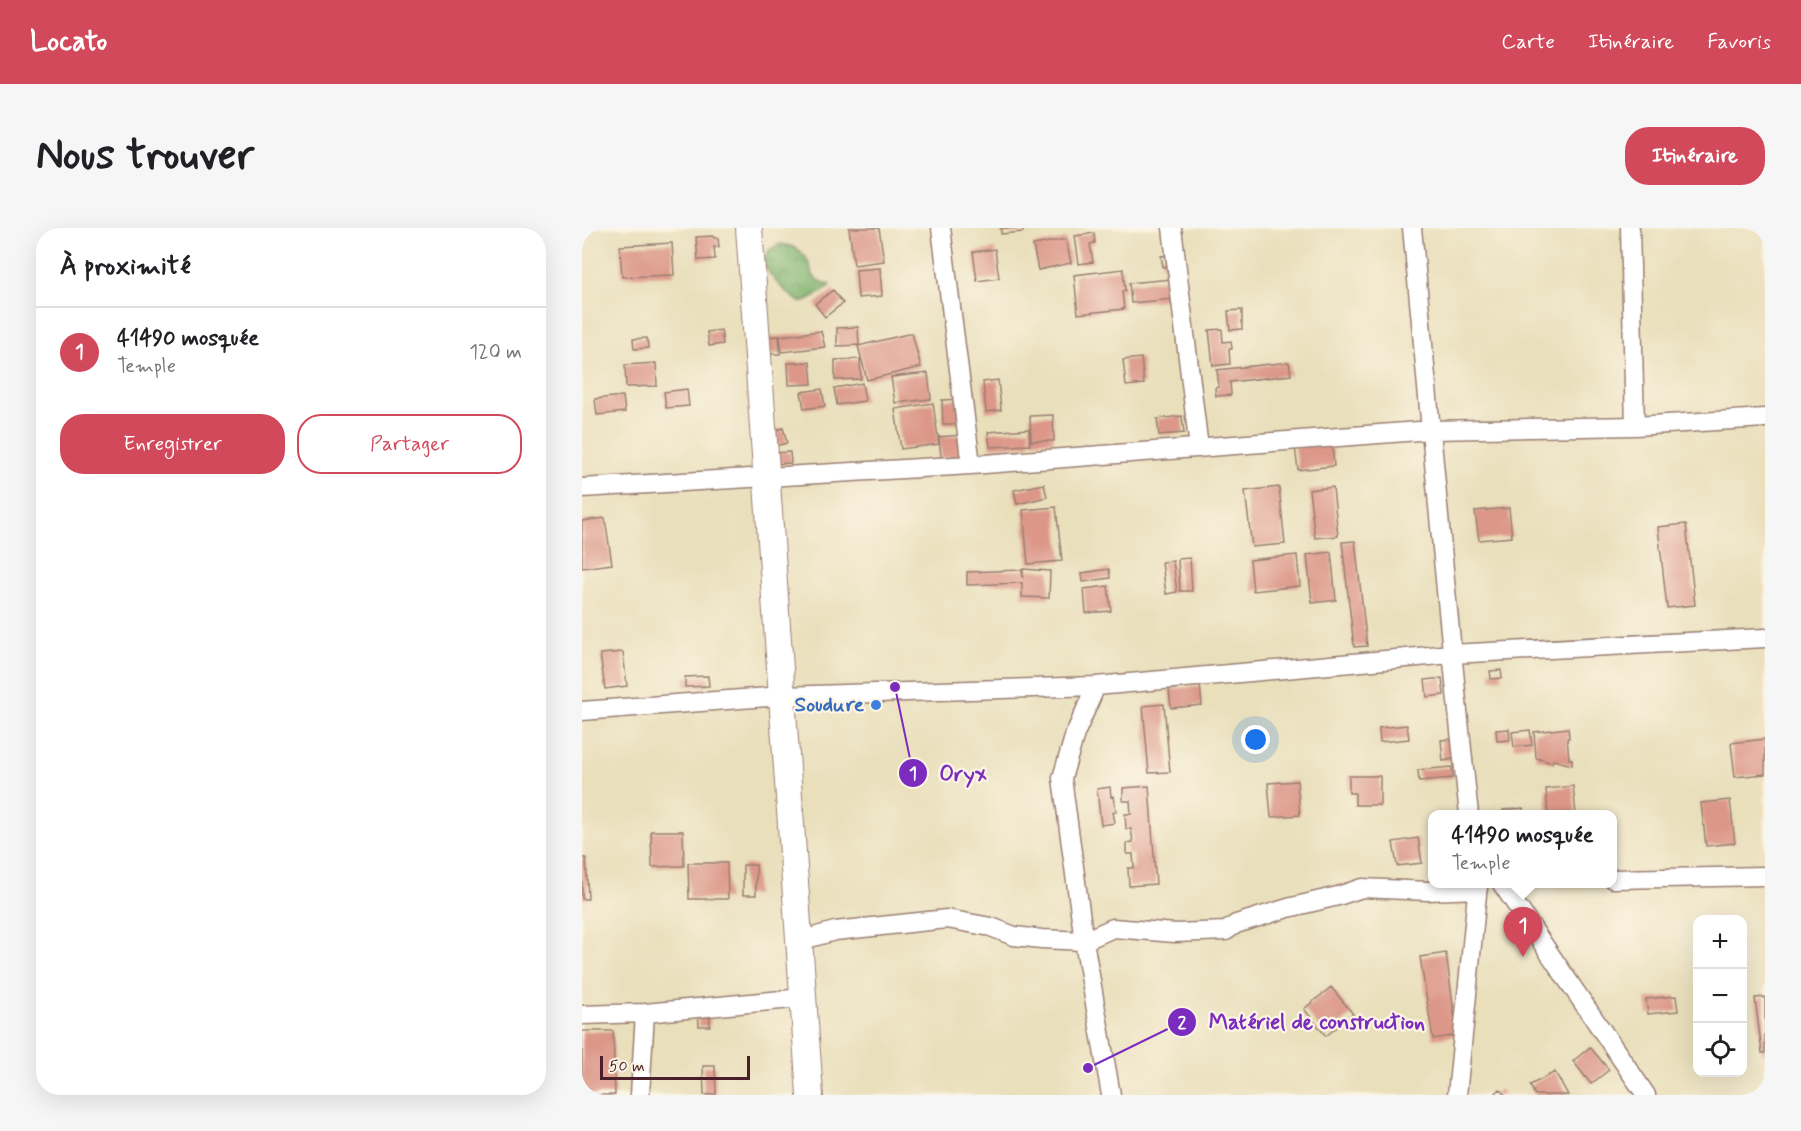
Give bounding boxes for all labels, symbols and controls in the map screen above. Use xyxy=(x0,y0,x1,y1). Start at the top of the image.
text: Locato xyxy=(30,24,107,61)
text: Carte xyxy=(1501,28,1555,56)
text: Itinéraire xyxy=(1588,28,1674,56)
text: Favoris xyxy=(1707,28,1771,56)
button: Itinéraire xyxy=(1625,127,1765,185)
text: Nous trouver xyxy=(36,129,254,184)
text: À proximité xyxy=(60,250,191,284)
text: 41490 mosquée xyxy=(117,325,259,353)
text: 1 xyxy=(75,339,84,366)
text: 120 m xyxy=(469,339,522,366)
text: Temple xyxy=(117,353,176,380)
button: Enregistrer xyxy=(60,414,285,474)
button: Partager xyxy=(297,414,522,474)
place label: Soudure xyxy=(795,691,865,719)
marker: Soudure xyxy=(869,698,883,712)
your location xyxy=(1241,725,1270,754)
callout: Oryx xyxy=(898,753,999,793)
text: Oryx xyxy=(939,761,988,789)
text: 1 xyxy=(909,762,917,786)
popup xyxy=(1428,810,1617,888)
text: 41490 mosquée xyxy=(1451,822,1594,850)
text: Temple xyxy=(1451,850,1511,877)
pin: 1 xyxy=(1504,908,1542,957)
map controls xyxy=(1693,915,1747,1077)
button: + xyxy=(1693,915,1747,969)
button: − xyxy=(1693,969,1747,1023)
callout: Matériel de construction xyxy=(1167,1002,1436,1042)
text: Matériel de construction xyxy=(1209,1009,1425,1037)
text: 2 xyxy=(1178,1011,1187,1035)
button: locate xyxy=(1693,1023,1747,1077)
scale bar xyxy=(600,1053,750,1080)
text: 50 m xyxy=(609,1056,645,1077)

